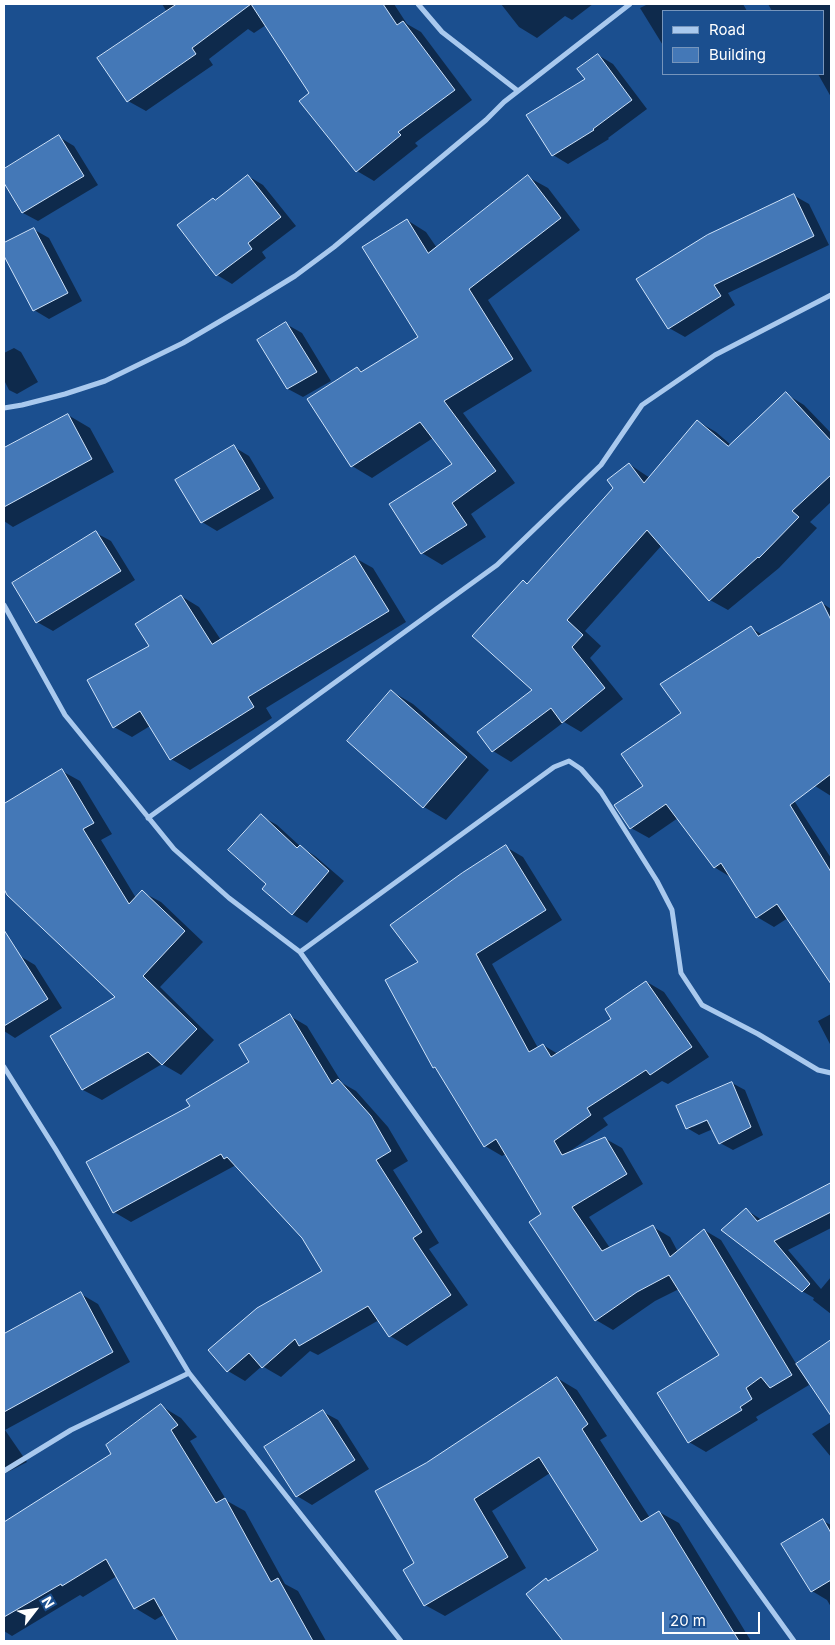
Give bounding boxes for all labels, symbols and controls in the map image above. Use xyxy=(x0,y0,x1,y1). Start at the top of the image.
legend xyxy=(662,10,825,75)
text: Road xyxy=(709,20,745,39)
text: Building xyxy=(709,45,766,64)
north arrow xyxy=(10,1585,60,1635)
text: N xyxy=(38,1593,58,1611)
scale bar xyxy=(665,1602,762,1634)
text: 20 m xyxy=(670,1611,706,1630)

